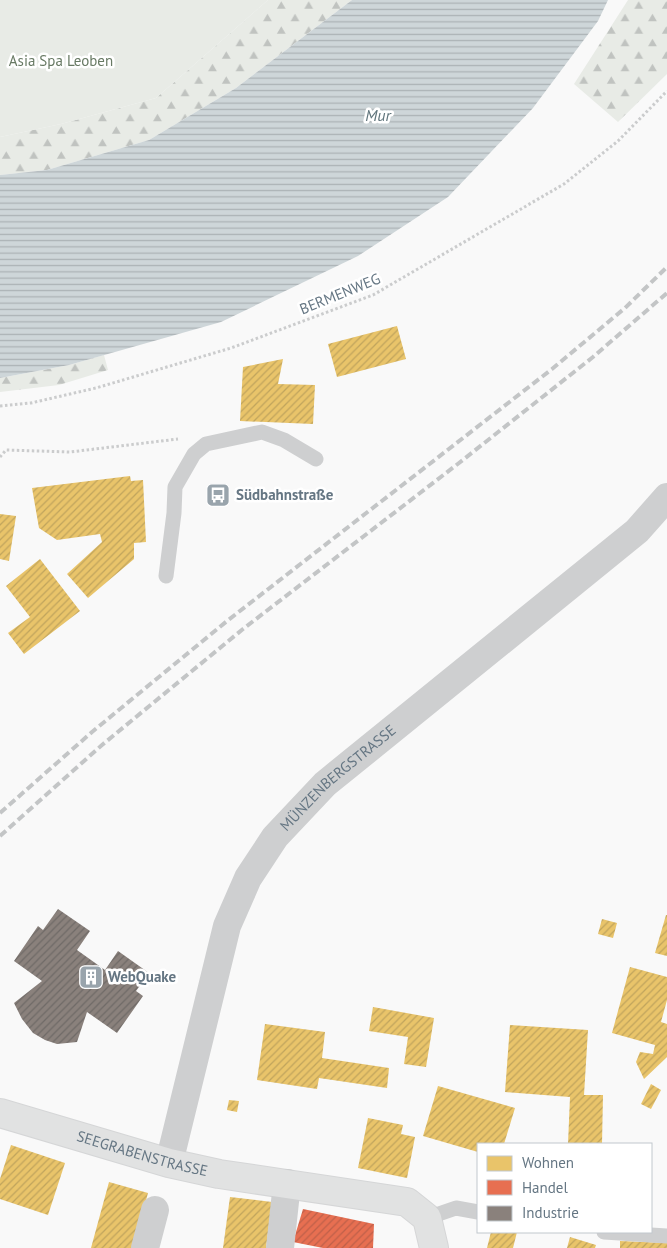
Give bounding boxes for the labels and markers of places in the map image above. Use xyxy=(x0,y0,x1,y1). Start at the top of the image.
bus stop icon: Südbahnstraße xyxy=(205,482,231,508)
place label: Südbahnstraße xyxy=(236,485,334,504)
building icon: WebQuake xyxy=(78,964,104,990)
place label: WebQuake xyxy=(108,967,177,986)

